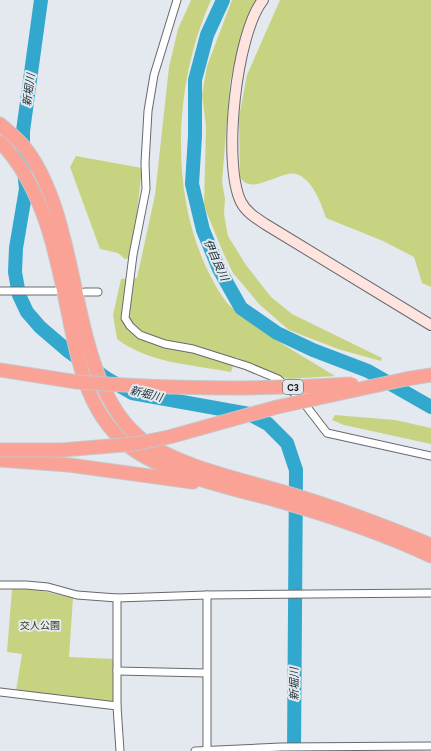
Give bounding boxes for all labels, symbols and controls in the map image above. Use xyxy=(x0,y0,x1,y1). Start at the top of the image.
water label: 新堀川 xyxy=(20,72,38,107)
water label: 伊自良川 xyxy=(201,237,231,284)
road number: C3 xyxy=(283,380,303,394)
water label: 新堀川 xyxy=(128,384,165,405)
park label: 交人公園 xyxy=(20,619,60,632)
water label: 新堀川 xyxy=(288,667,301,701)

